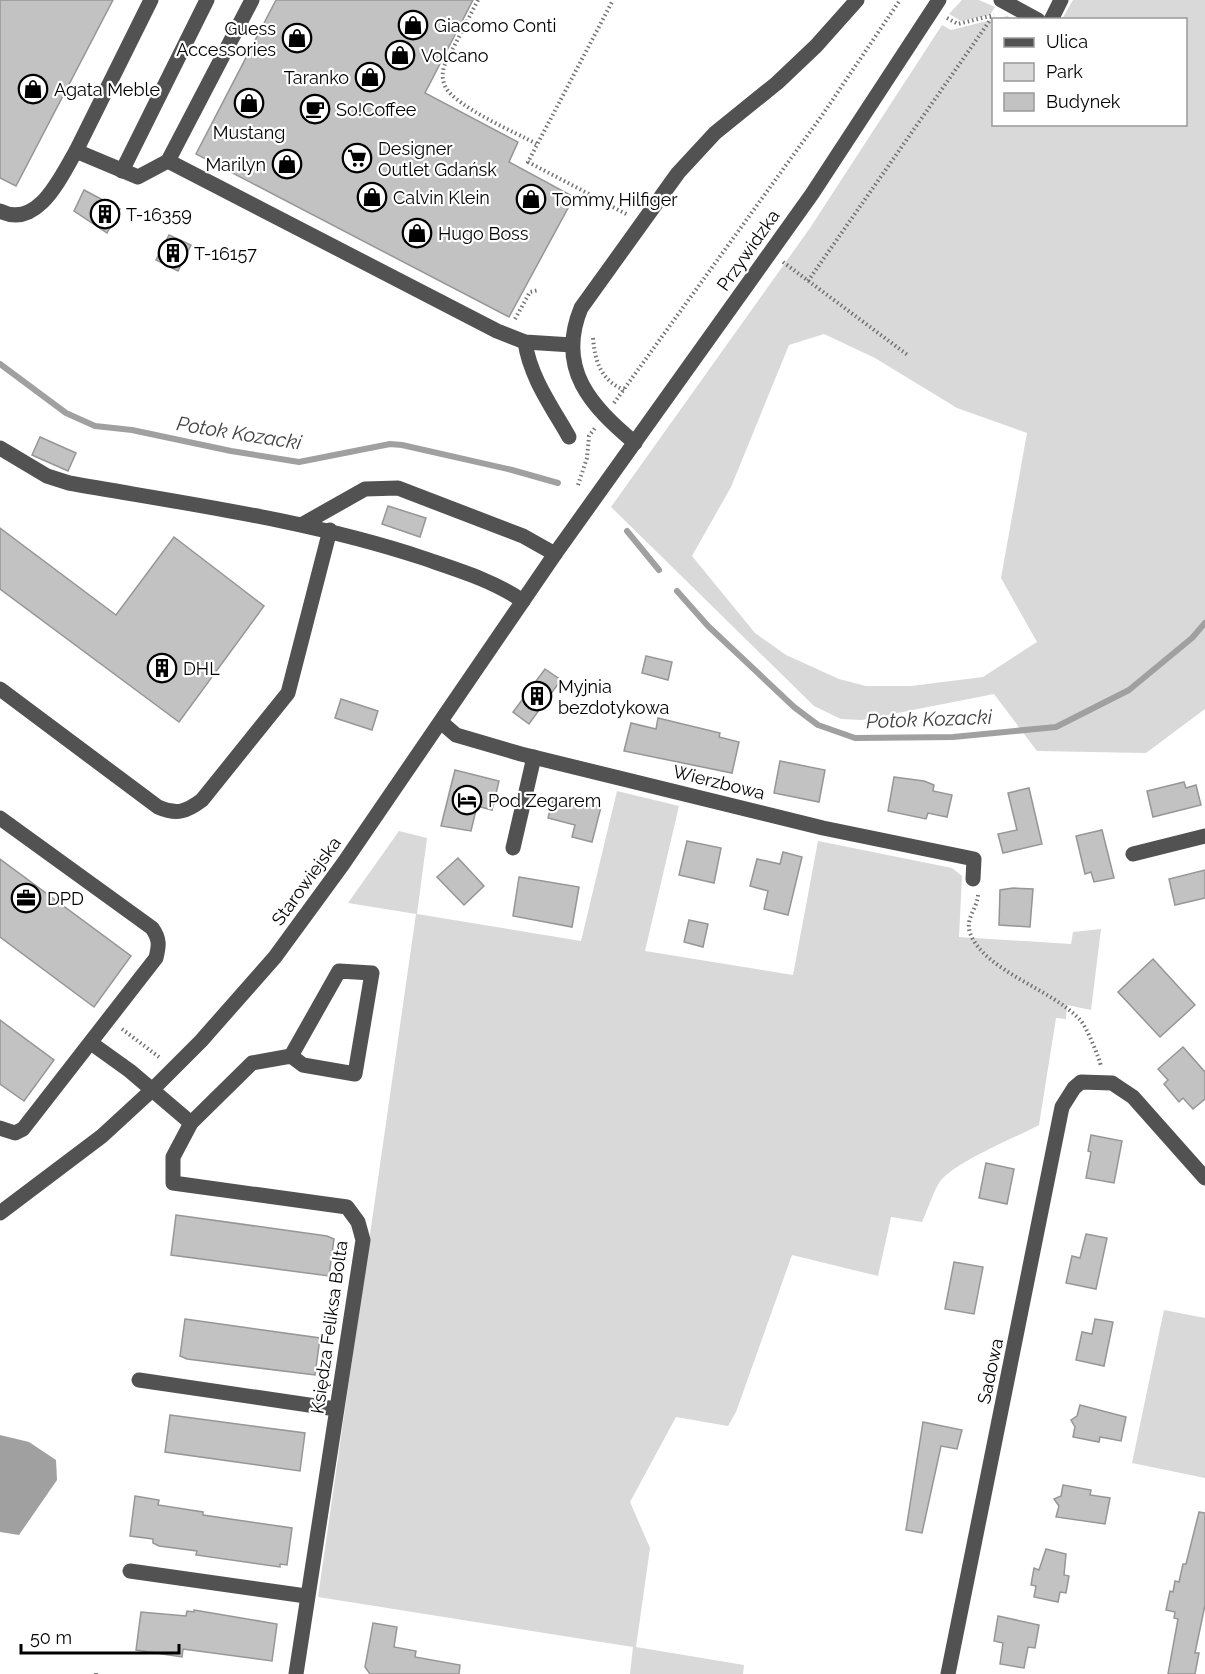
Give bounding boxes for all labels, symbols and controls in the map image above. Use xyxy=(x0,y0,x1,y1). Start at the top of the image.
shop icon: Giacomo Conti xyxy=(397,9,429,41)
place label: Giacomo Conti xyxy=(434,15,556,36)
place label: Guess Accessories xyxy=(176,18,276,60)
legend xyxy=(992,18,1187,126)
shop icon: Guess Accessories xyxy=(281,22,313,54)
text: Ulica xyxy=(1046,31,1088,52)
shop icon: Volcano xyxy=(384,39,416,71)
place label: Volcano xyxy=(421,45,489,66)
shop icon: Taranko xyxy=(354,61,386,93)
text: Park xyxy=(1046,61,1083,82)
place label: Taranko xyxy=(284,67,349,88)
shop icon: Agata Meble xyxy=(17,73,49,105)
place label: Agata Meble xyxy=(54,79,160,100)
shop icon: Mustang xyxy=(233,87,265,119)
text: Budynek xyxy=(1046,91,1121,112)
cafe icon: So!Coffee xyxy=(299,93,331,125)
place label: So!Coffee xyxy=(336,99,417,120)
place label: Mustang xyxy=(213,122,285,143)
place label: Designer Outlet Gdańsk xyxy=(378,138,497,180)
supermarket icon: Designer Outlet Gdańsk xyxy=(341,142,373,174)
shop icon: Marilyn xyxy=(271,148,303,180)
place label: Marilyn xyxy=(205,154,266,175)
shop icon: Calvin Klein xyxy=(356,181,388,213)
shop icon: Tommy Hilfiger xyxy=(515,183,547,215)
place label: Calvin Klein xyxy=(393,187,490,208)
place label: Tommy Hilfiger xyxy=(552,189,678,210)
building icon: T-16359 xyxy=(89,198,121,230)
place label: T-16359 xyxy=(126,204,192,225)
street label: Przywidzka xyxy=(712,205,784,295)
shop icon: Hugo Boss xyxy=(401,217,433,249)
place label: Hugo Boss xyxy=(438,223,529,244)
building icon: T-16157 xyxy=(157,237,189,269)
place label: T-16157 xyxy=(194,243,257,264)
water label: Potok Kozacki xyxy=(175,411,304,455)
building icon: DHL xyxy=(146,652,178,684)
place label: DHL xyxy=(183,658,220,679)
place label: Myjnia bezdotykowa xyxy=(558,676,669,718)
building icon: Myjnia bezdotykowa xyxy=(521,680,553,712)
water label: Potok Kozacki xyxy=(866,705,993,733)
street label: Wierzbowa xyxy=(671,760,767,804)
hotel icon: Pod Zegarem xyxy=(451,784,483,816)
place label: Pod Zegarem xyxy=(488,790,601,811)
street label: Starowiejska xyxy=(267,833,345,929)
office icon: DPD xyxy=(10,882,42,914)
place label: DPD xyxy=(47,888,84,909)
street label: Księdza Feliksa Bolta xyxy=(306,1239,352,1415)
street label: Sadowa xyxy=(973,1336,1007,1406)
scale bar xyxy=(21,1617,178,1655)
text: 50 m xyxy=(30,1627,72,1648)

